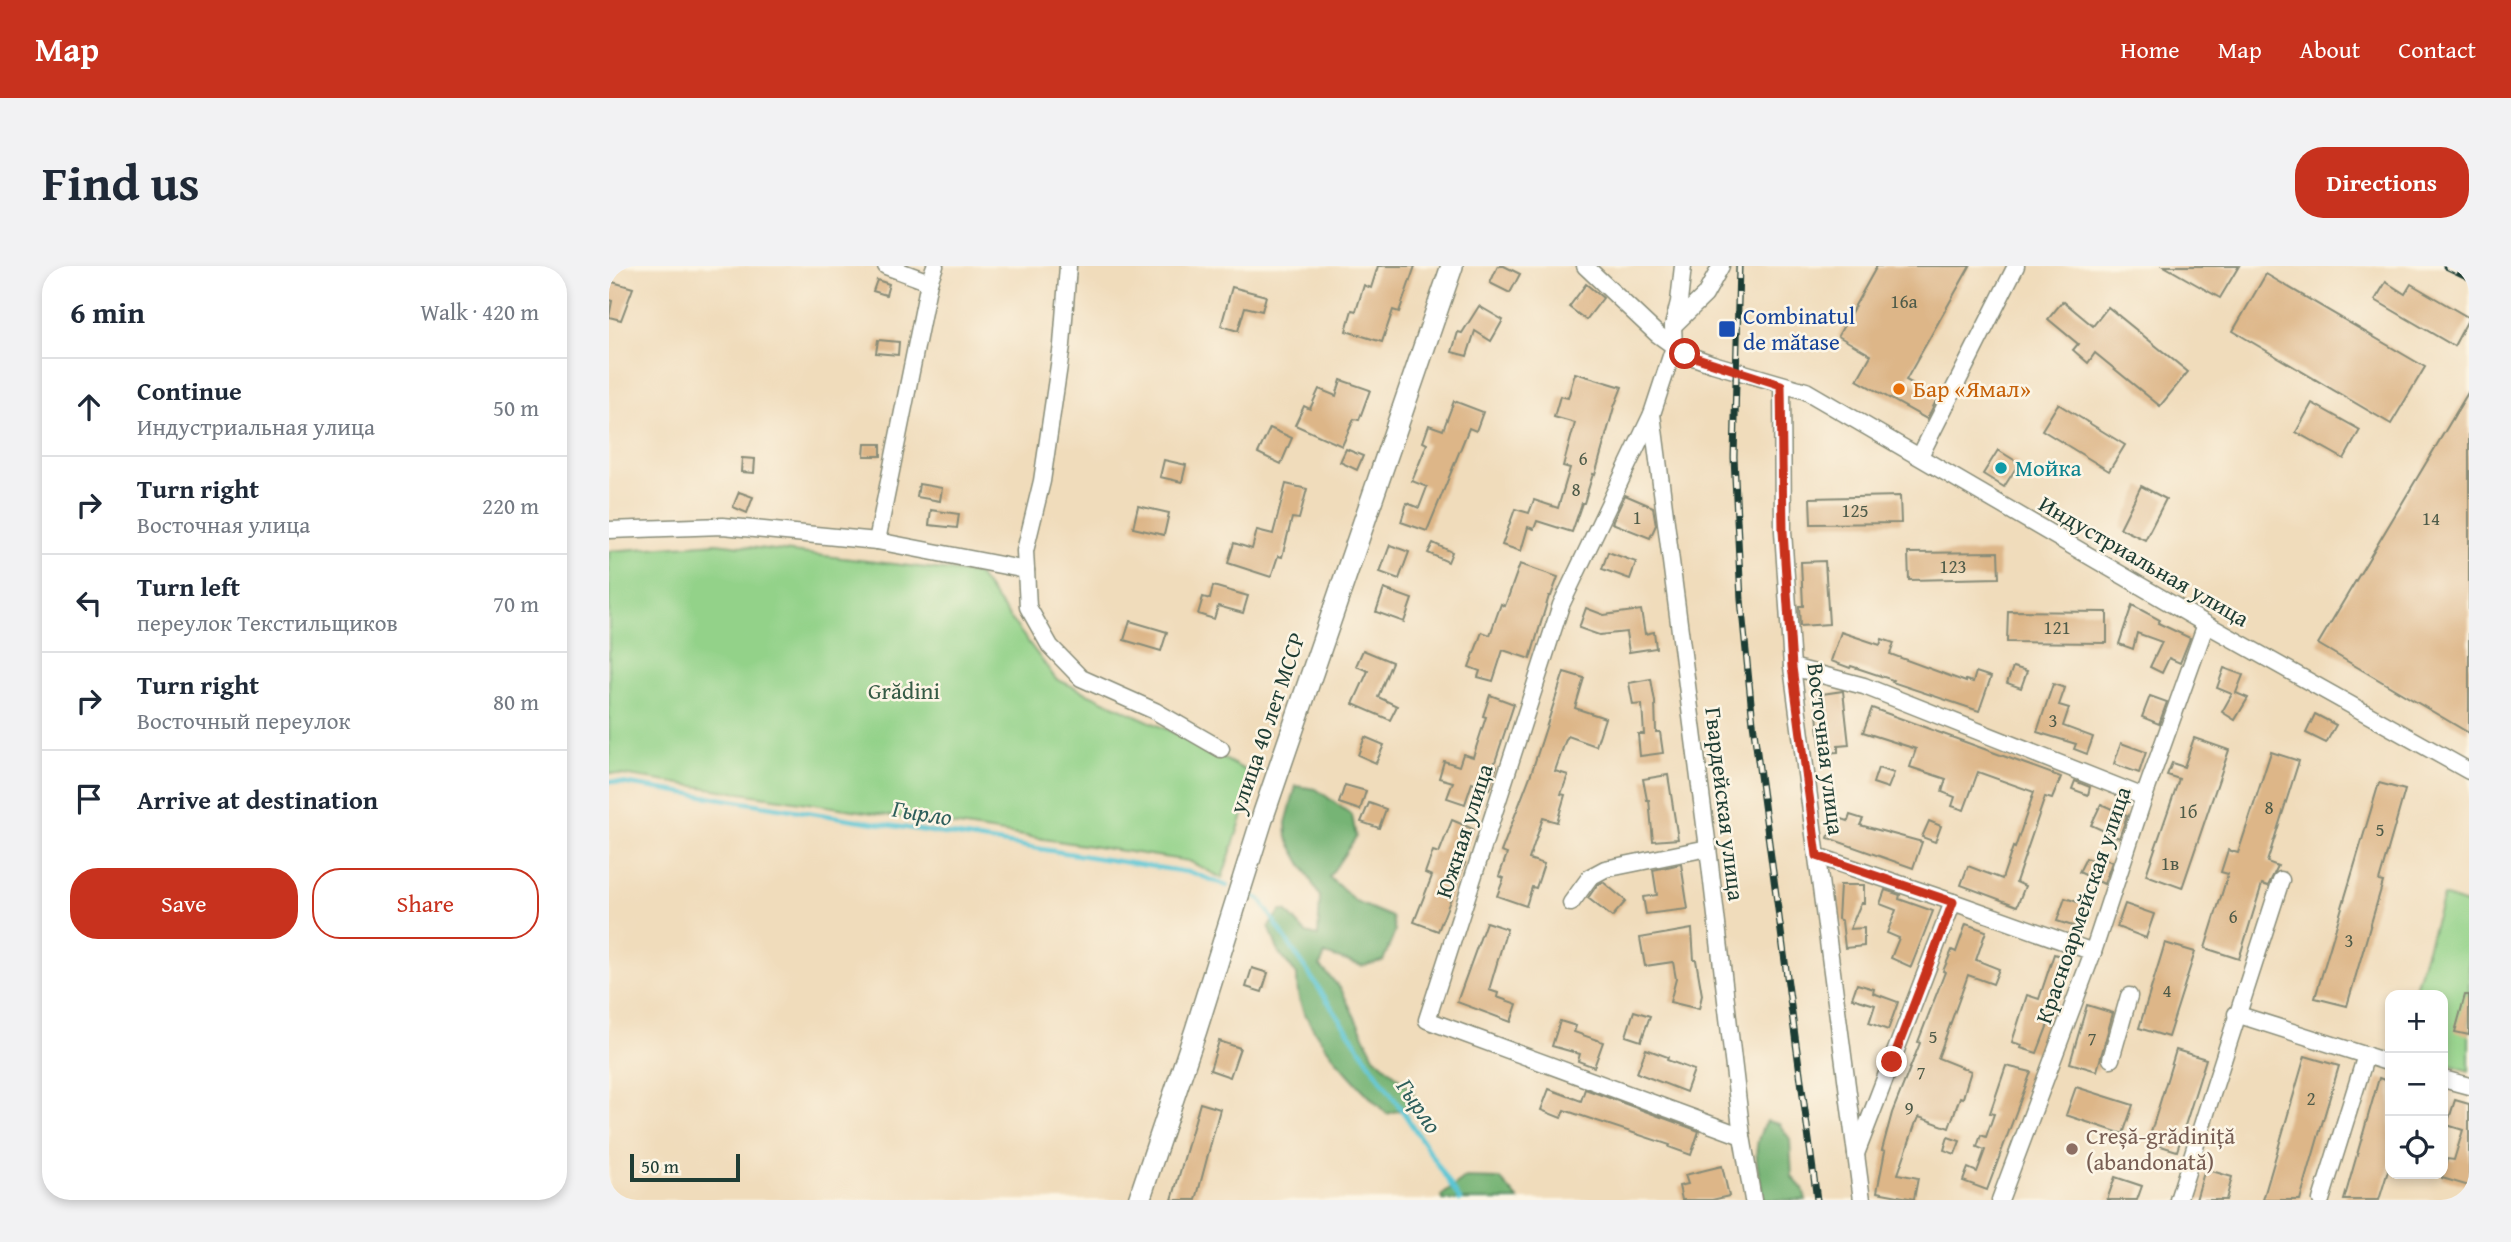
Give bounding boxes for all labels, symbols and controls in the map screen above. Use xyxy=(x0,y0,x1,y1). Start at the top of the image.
text: Map xyxy=(35,25,99,73)
text: Home xyxy=(2121,32,2180,67)
text: Map xyxy=(2218,32,2262,67)
text: About xyxy=(2300,32,2360,67)
text: Contact xyxy=(2398,32,2476,67)
text: Find us xyxy=(42,146,200,218)
button: Directions xyxy=(2295,147,2469,218)
house number: 16а xyxy=(1890,287,1918,315)
text: 6 min xyxy=(70,290,145,334)
text: Walk · 420 m xyxy=(420,295,539,328)
place label: Combinatul de mătase xyxy=(1743,299,1855,358)
marker: Combinatul de mătase xyxy=(1717,319,1737,339)
route start xyxy=(1669,338,1700,369)
text: Continue xyxy=(137,371,242,410)
place label: Бар «Ямал» xyxy=(1913,372,2031,405)
marker: Бар «Ямал» xyxy=(1891,381,1907,397)
icon: ahead xyxy=(70,388,108,426)
text: 50 m xyxy=(493,391,539,424)
text: Индустриальная улица xyxy=(137,410,375,443)
house number: 6 xyxy=(1578,444,1588,472)
place label: Мойка xyxy=(2015,451,2082,484)
marker: Мойка xyxy=(1993,460,2009,476)
text: Turn right xyxy=(137,469,259,508)
house number: 8 xyxy=(1571,475,1581,503)
icon: right xyxy=(70,486,108,524)
street label: Индустриальная улица xyxy=(2033,487,2256,634)
text: 220 m xyxy=(482,489,539,522)
house number: 125 xyxy=(1841,496,1869,524)
house number: 1 xyxy=(1632,503,1642,531)
house number: 14 xyxy=(2422,504,2440,532)
text: Восточная улица xyxy=(137,508,310,541)
house number: 123 xyxy=(1939,552,1967,580)
text: Turn left xyxy=(137,567,240,606)
icon: left xyxy=(70,584,108,622)
text: 70 m xyxy=(493,587,539,620)
text: переулок Текстильщиков xyxy=(137,606,398,639)
house number: 121 xyxy=(2043,613,2071,641)
street label: улица 40 лет МССР xyxy=(1220,628,1313,819)
street label: Восточная улица xyxy=(1800,661,1853,837)
text: Turn right xyxy=(137,665,259,704)
park label: Grădini xyxy=(868,674,940,707)
icon: right xyxy=(70,682,108,720)
text: 80 m xyxy=(493,685,539,718)
text: Восточный переулок xyxy=(137,704,350,737)
street label: Гвардейская улица xyxy=(1697,705,1754,903)
house number: 3 xyxy=(2048,706,2058,734)
street label: Южная улица xyxy=(1426,759,1501,902)
icon: arrive xyxy=(70,780,108,818)
text: Arrive at destination xyxy=(137,780,378,819)
street label: Красноармейская улица xyxy=(2026,782,2139,1028)
water label: Гырло xyxy=(889,790,954,834)
house number: 8 xyxy=(2264,793,2274,821)
house number: 1б xyxy=(2179,797,2198,825)
house number: 5 xyxy=(2375,815,2385,843)
house number: 1в xyxy=(2161,849,2179,877)
button: Save xyxy=(70,868,298,939)
button: Share xyxy=(312,868,539,939)
house number: 6 xyxy=(2228,902,2238,930)
house number: 3 xyxy=(2344,926,2354,954)
house number: 4 xyxy=(2162,976,2172,1004)
map controls xyxy=(2385,990,2448,1179)
button: + xyxy=(2385,990,2448,1053)
house number: 5 xyxy=(1928,1022,1938,1050)
house number: 7 xyxy=(2087,1024,2097,1052)
route end xyxy=(1876,1046,1907,1077)
button: − xyxy=(2385,1053,2448,1116)
house number: 7 xyxy=(1916,1058,1926,1086)
water label: Гырло xyxy=(1388,1070,1451,1140)
house number: 2 xyxy=(2306,1084,2316,1112)
house number: 9 xyxy=(1904,1094,1914,1122)
button: locate xyxy=(2385,1116,2448,1179)
place label: Creșă-grădiniță (abandonată) xyxy=(2086,1119,2235,1178)
marker: Creșă-grădiniță (abandonată) xyxy=(2064,1141,2080,1157)
scale bar xyxy=(630,1151,740,1183)
text: 50 m xyxy=(641,1152,679,1180)

